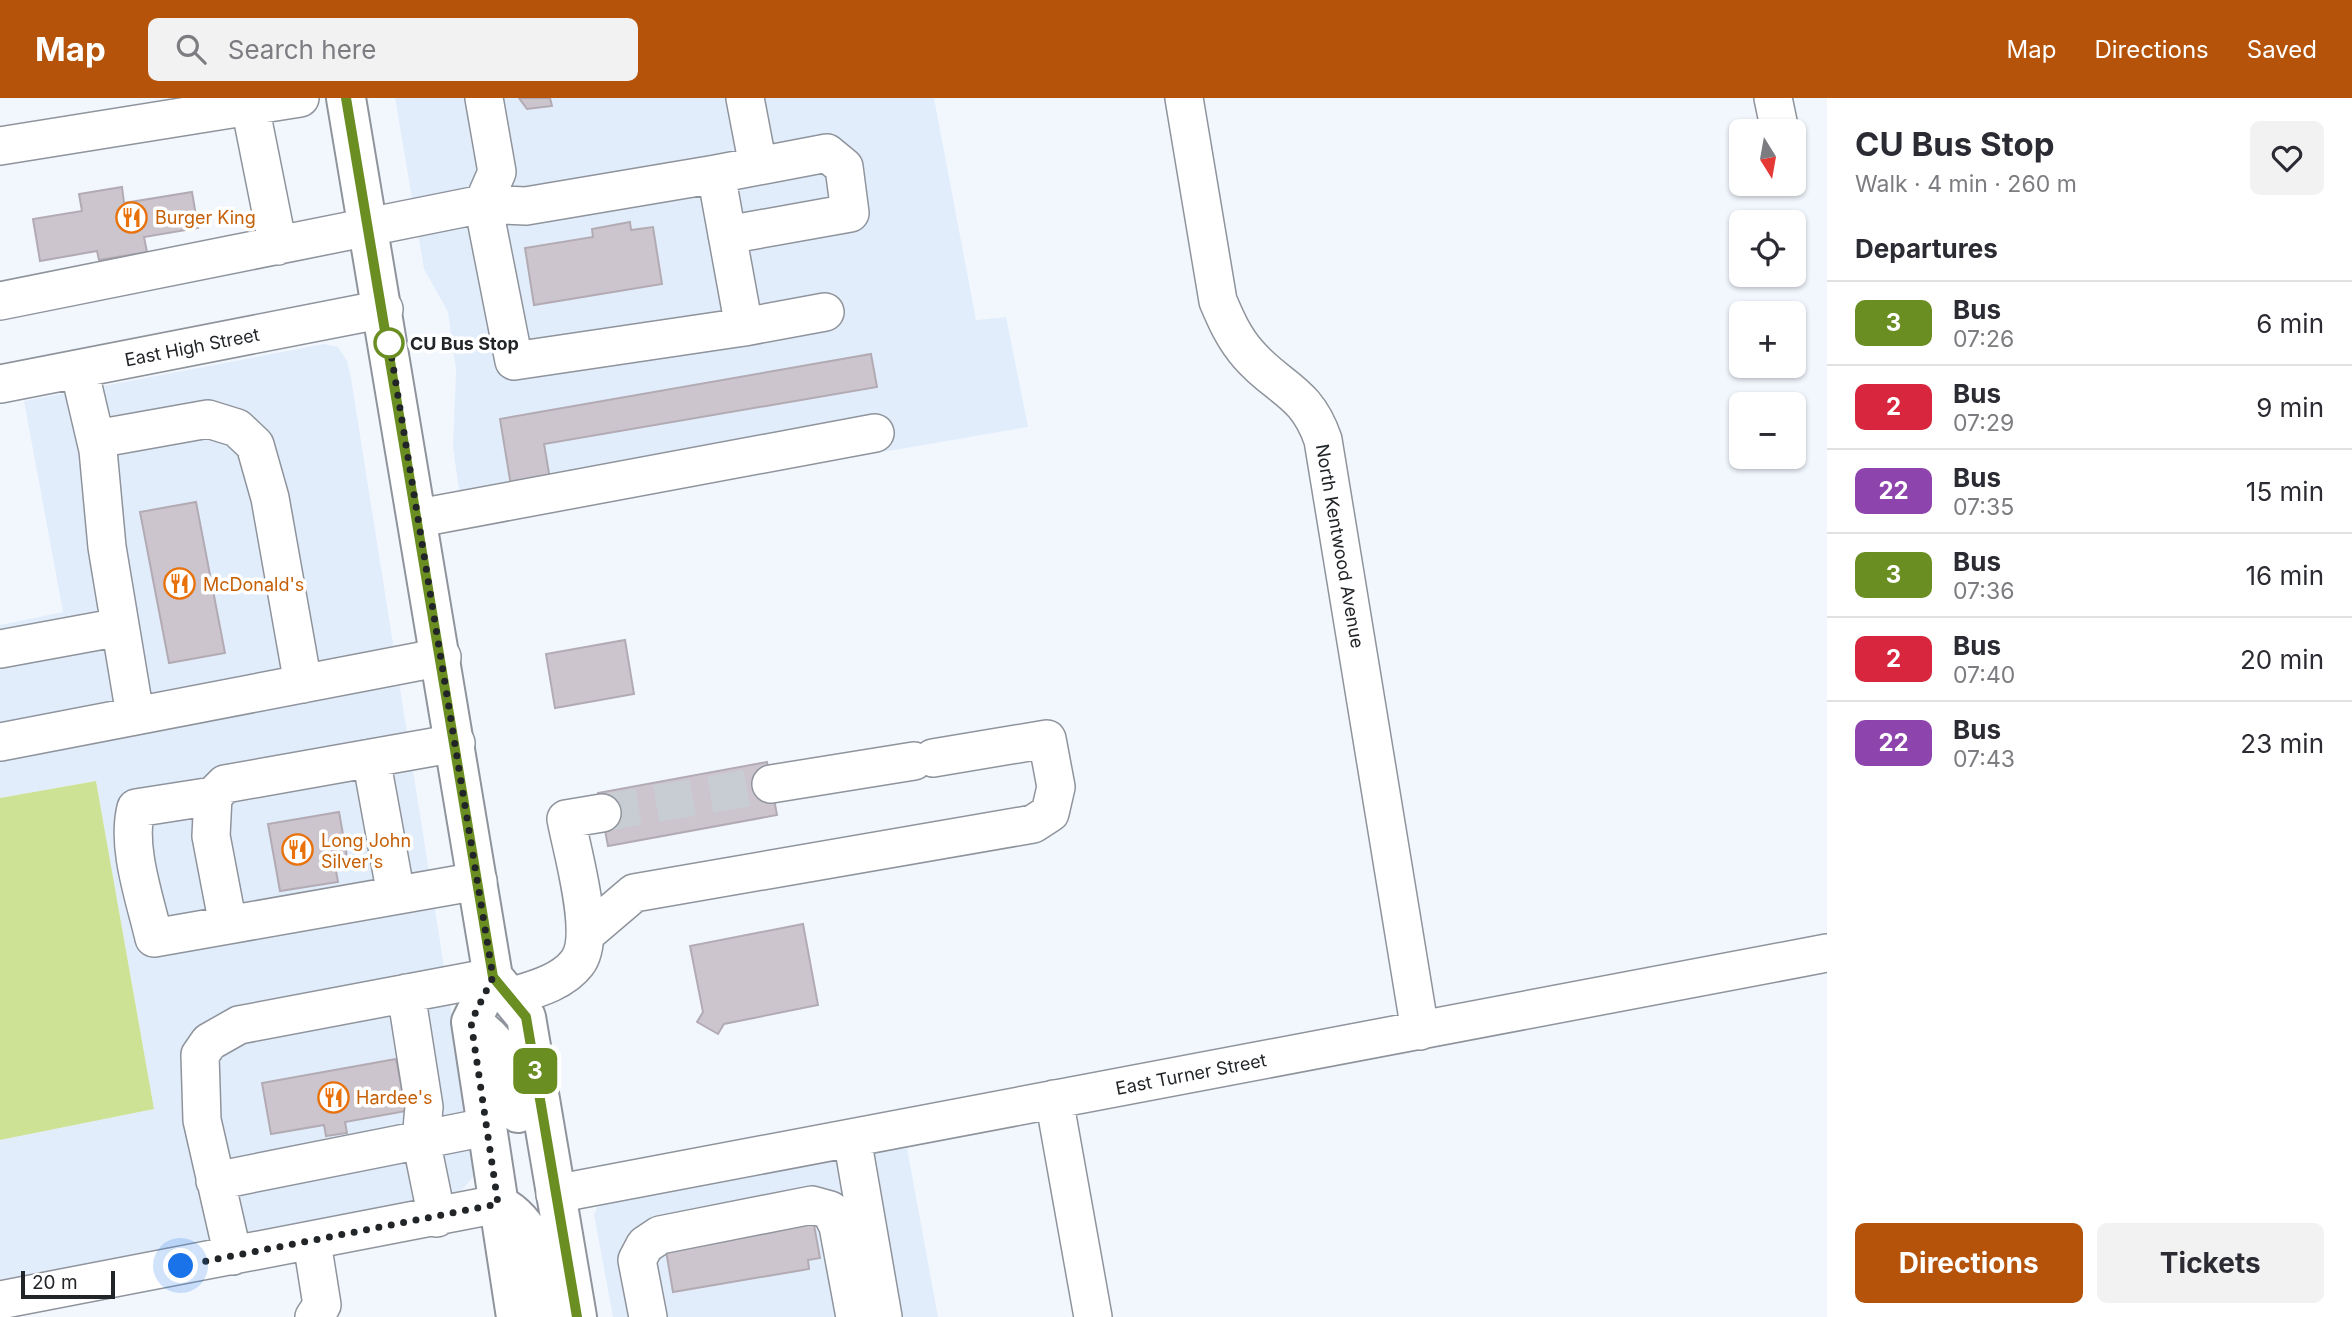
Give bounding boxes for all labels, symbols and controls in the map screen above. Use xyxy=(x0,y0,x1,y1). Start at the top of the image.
search box xyxy=(148,18,638,81)
text: Map xyxy=(35,29,106,69)
icon: search xyxy=(172,30,210,68)
text: Search here xyxy=(228,34,376,65)
text: Map xyxy=(2007,35,2056,64)
text: Directions xyxy=(2094,35,2209,64)
text: Saved xyxy=(2247,35,2317,64)
north arrow xyxy=(1729,119,1806,196)
map controls xyxy=(1729,119,1806,469)
button: heart xyxy=(2250,121,2324,195)
text: CU Bus Stop xyxy=(1855,124,2054,164)
text: Walk · 4 min · 260 m xyxy=(1855,170,2077,198)
restaurant icon: Burger King xyxy=(115,200,149,234)
place label: Burger King xyxy=(155,207,256,228)
button: locate xyxy=(1729,210,1806,287)
text: Departures xyxy=(1855,233,1998,264)
text: Bus xyxy=(1953,294,2001,325)
button: + xyxy=(1729,301,1806,378)
text: 3 xyxy=(1886,308,1901,337)
text: 6 min xyxy=(2256,308,2324,339)
street label: East High Street xyxy=(123,324,261,370)
text: 07:26 xyxy=(1953,325,2014,353)
marker: CU Bus Stop xyxy=(374,328,404,358)
place label: CU Bus Stop xyxy=(410,333,519,354)
text: Bus xyxy=(1953,378,2001,409)
button: − xyxy=(1729,392,1806,469)
text: 2 xyxy=(1886,392,1901,421)
text: 9 min xyxy=(2256,392,2324,423)
text: 07:29 xyxy=(1953,409,2014,437)
street label: North Kentwood Avenue xyxy=(1312,442,1368,650)
text: Bus xyxy=(1953,462,2001,493)
text: 22 xyxy=(1878,476,1909,505)
text: 15 min xyxy=(2246,476,2324,507)
text: 07:35 xyxy=(1953,493,2014,521)
text: Bus xyxy=(1953,546,2001,577)
text: 3 xyxy=(1886,560,1901,589)
text: 16 min xyxy=(2246,560,2324,591)
restaurant icon: McDonald's xyxy=(163,567,197,601)
place label: McDonald's xyxy=(203,574,304,595)
text: 07:36 xyxy=(1953,577,2014,605)
text: Bus xyxy=(1953,630,2001,661)
text: 2 xyxy=(1886,644,1901,673)
text: 20 min xyxy=(2240,644,2324,675)
text: 07:40 xyxy=(1953,661,2015,689)
text: Bus xyxy=(1953,714,2001,745)
text: 22 xyxy=(1878,728,1909,757)
text: 23 min xyxy=(2240,728,2324,759)
text: 07:43 xyxy=(1953,745,2015,773)
place label: Long John Silver's xyxy=(321,830,411,872)
restaurant icon: Long John Silver's xyxy=(281,833,315,867)
line badge: 3 xyxy=(512,1048,558,1094)
street label: East Turner Street xyxy=(1114,1049,1268,1099)
text: 3 xyxy=(527,1056,543,1085)
restaurant icon: Hardee's xyxy=(316,1080,350,1114)
place label: Hardee's xyxy=(356,1087,433,1108)
button: Directions xyxy=(1855,1223,2083,1303)
button: Tickets xyxy=(2097,1223,2324,1303)
your location xyxy=(163,1248,198,1283)
scale bar xyxy=(21,1268,116,1300)
text: 20 m xyxy=(32,1271,78,1294)

